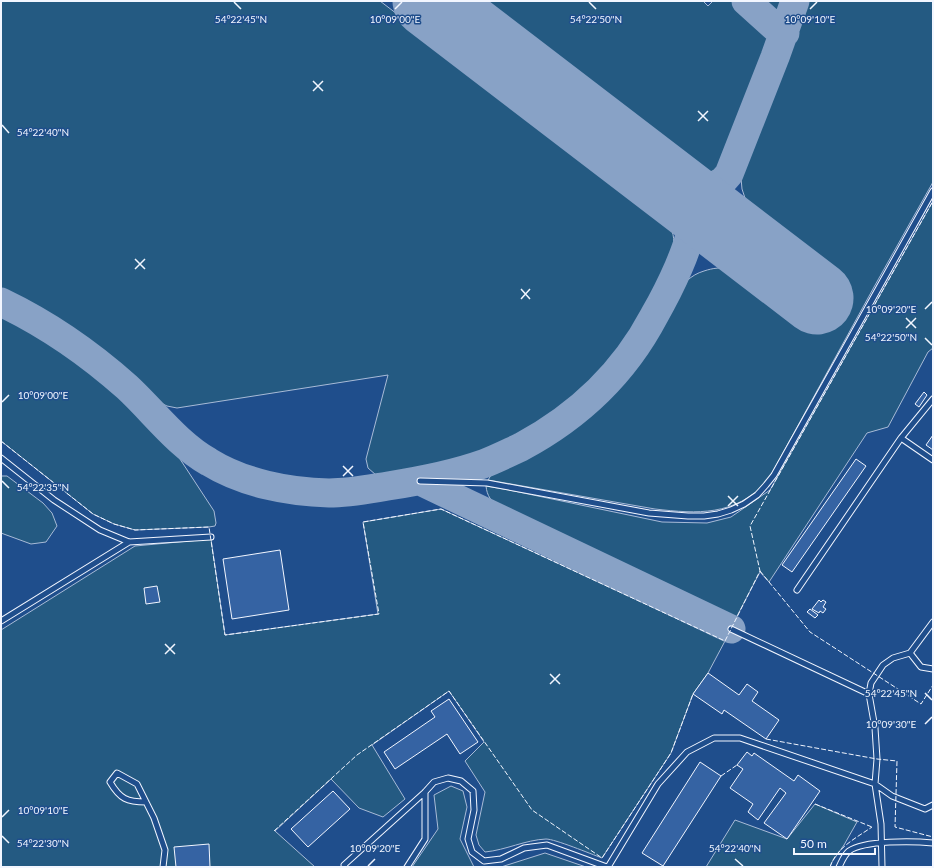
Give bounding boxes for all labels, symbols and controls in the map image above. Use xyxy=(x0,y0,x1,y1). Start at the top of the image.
text: 54°22'45"N xyxy=(215,13,267,25)
text: 10°09'00"E xyxy=(370,13,420,25)
text: 54°22'50"N xyxy=(570,13,622,25)
text: 10°09'10"E xyxy=(785,13,835,25)
text: 54°22'40"N xyxy=(17,126,69,138)
text: 10°09'20"E xyxy=(866,303,916,315)
text: 54°22'50"N xyxy=(865,331,917,343)
text: 10°09'00"E xyxy=(18,389,68,401)
text: 54°22'35"N xyxy=(17,481,69,493)
text: 54°22'45"N xyxy=(865,687,917,699)
text: 10°09'30"E xyxy=(866,718,916,730)
text: 10°09'10"E xyxy=(18,804,68,816)
scale bar xyxy=(794,830,875,856)
text: 50 m xyxy=(800,836,827,851)
text: 54°22'30"N xyxy=(17,837,69,849)
text: 10°09'20"E xyxy=(350,842,400,854)
text: 54°22'40"N xyxy=(709,842,761,854)

